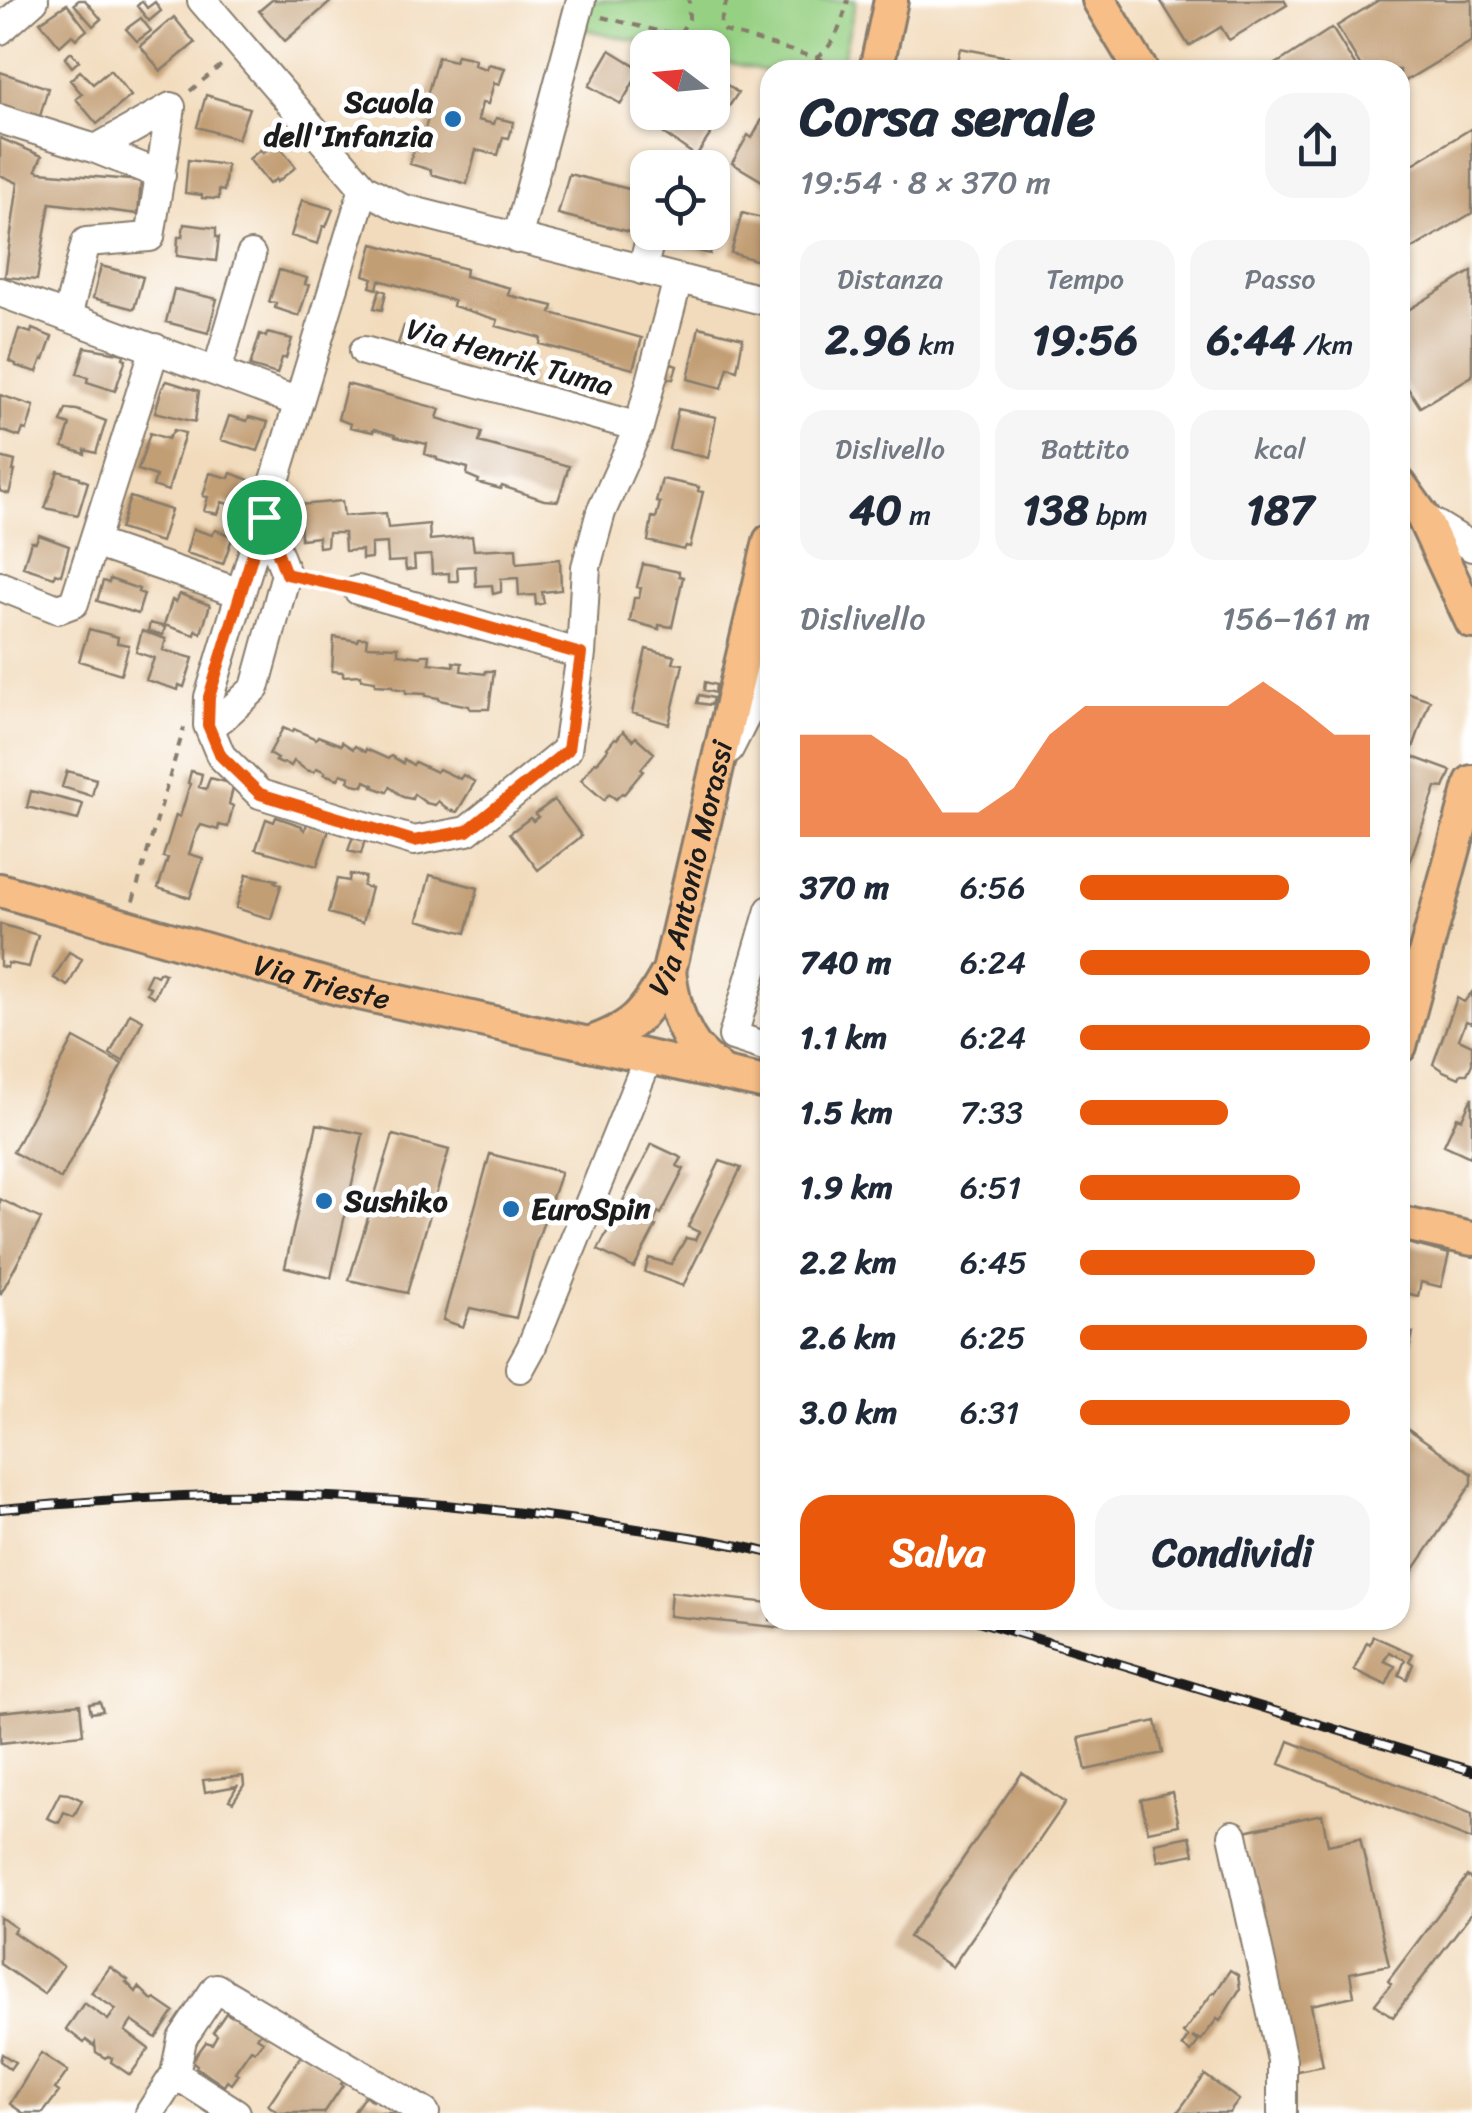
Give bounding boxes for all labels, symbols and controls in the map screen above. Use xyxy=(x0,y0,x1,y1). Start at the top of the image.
north arrow xyxy=(630,30,730,130)
map controls xyxy=(630,30,730,250)
text: Corsa serale xyxy=(800,68,1095,165)
place label: Scuola dell'Infanzia xyxy=(263,75,434,163)
button: share xyxy=(1265,93,1370,198)
marker: Scuola dell'Infanzia xyxy=(442,108,464,130)
button: locate xyxy=(630,150,730,250)
text: 19:54 · 8 × 370 m xyxy=(800,154,1051,211)
text: Distanza xyxy=(837,254,943,303)
text: Tempo xyxy=(1046,254,1124,303)
text: Passo xyxy=(1244,254,1316,303)
street label: Via Henrik Tuma xyxy=(400,302,620,412)
text: 2.96 xyxy=(825,303,911,377)
text: 19:56 xyxy=(1032,303,1138,377)
text: 6:44 xyxy=(1207,303,1296,377)
text: km xyxy=(911,320,955,369)
text: /km xyxy=(1296,320,1353,369)
text: Dislivello xyxy=(835,424,945,473)
text: Battito xyxy=(1041,424,1129,473)
text: kcal xyxy=(1255,424,1305,473)
text: 40 xyxy=(849,473,902,547)
text: 138 xyxy=(1022,473,1089,547)
text: 187 xyxy=(1246,473,1314,547)
pin xyxy=(222,475,307,560)
icon: arrive xyxy=(237,490,292,545)
text: m xyxy=(902,490,931,539)
text: bpm xyxy=(1089,490,1148,539)
text: Dislivello xyxy=(800,590,925,647)
text: 156–161 m xyxy=(1222,590,1370,647)
street label: Via Antonio Morassi xyxy=(633,733,750,1007)
text: 370 m xyxy=(800,859,889,916)
text: 6:56 xyxy=(960,859,1026,916)
text: 740 m xyxy=(800,934,891,991)
text: 6:24 xyxy=(960,934,1026,991)
street label: Via Trieste xyxy=(247,938,395,1026)
text: 1.1 km xyxy=(800,1009,887,1066)
text: 6:24 xyxy=(960,1009,1026,1066)
text: 1.5 km xyxy=(800,1084,893,1141)
text: 7:33 xyxy=(960,1084,1023,1141)
text: 1.9 km xyxy=(800,1159,893,1216)
text: 6:51 xyxy=(960,1159,1021,1216)
place label: Sushiko xyxy=(343,1174,448,1228)
place label: EuroSpin xyxy=(531,1182,651,1236)
marker: Sushiko xyxy=(313,1190,335,1212)
marker: EuroSpin xyxy=(500,1198,522,1220)
text: 2.2 km xyxy=(800,1234,896,1291)
text: 6:45 xyxy=(960,1234,1027,1291)
text: 2.6 km xyxy=(800,1309,896,1366)
text: 6:25 xyxy=(960,1309,1026,1366)
text: 3.0 km xyxy=(800,1384,897,1441)
text: 6:31 xyxy=(960,1384,1019,1441)
button: Salva xyxy=(800,1495,1075,1610)
button: Condividi xyxy=(1095,1495,1370,1610)

